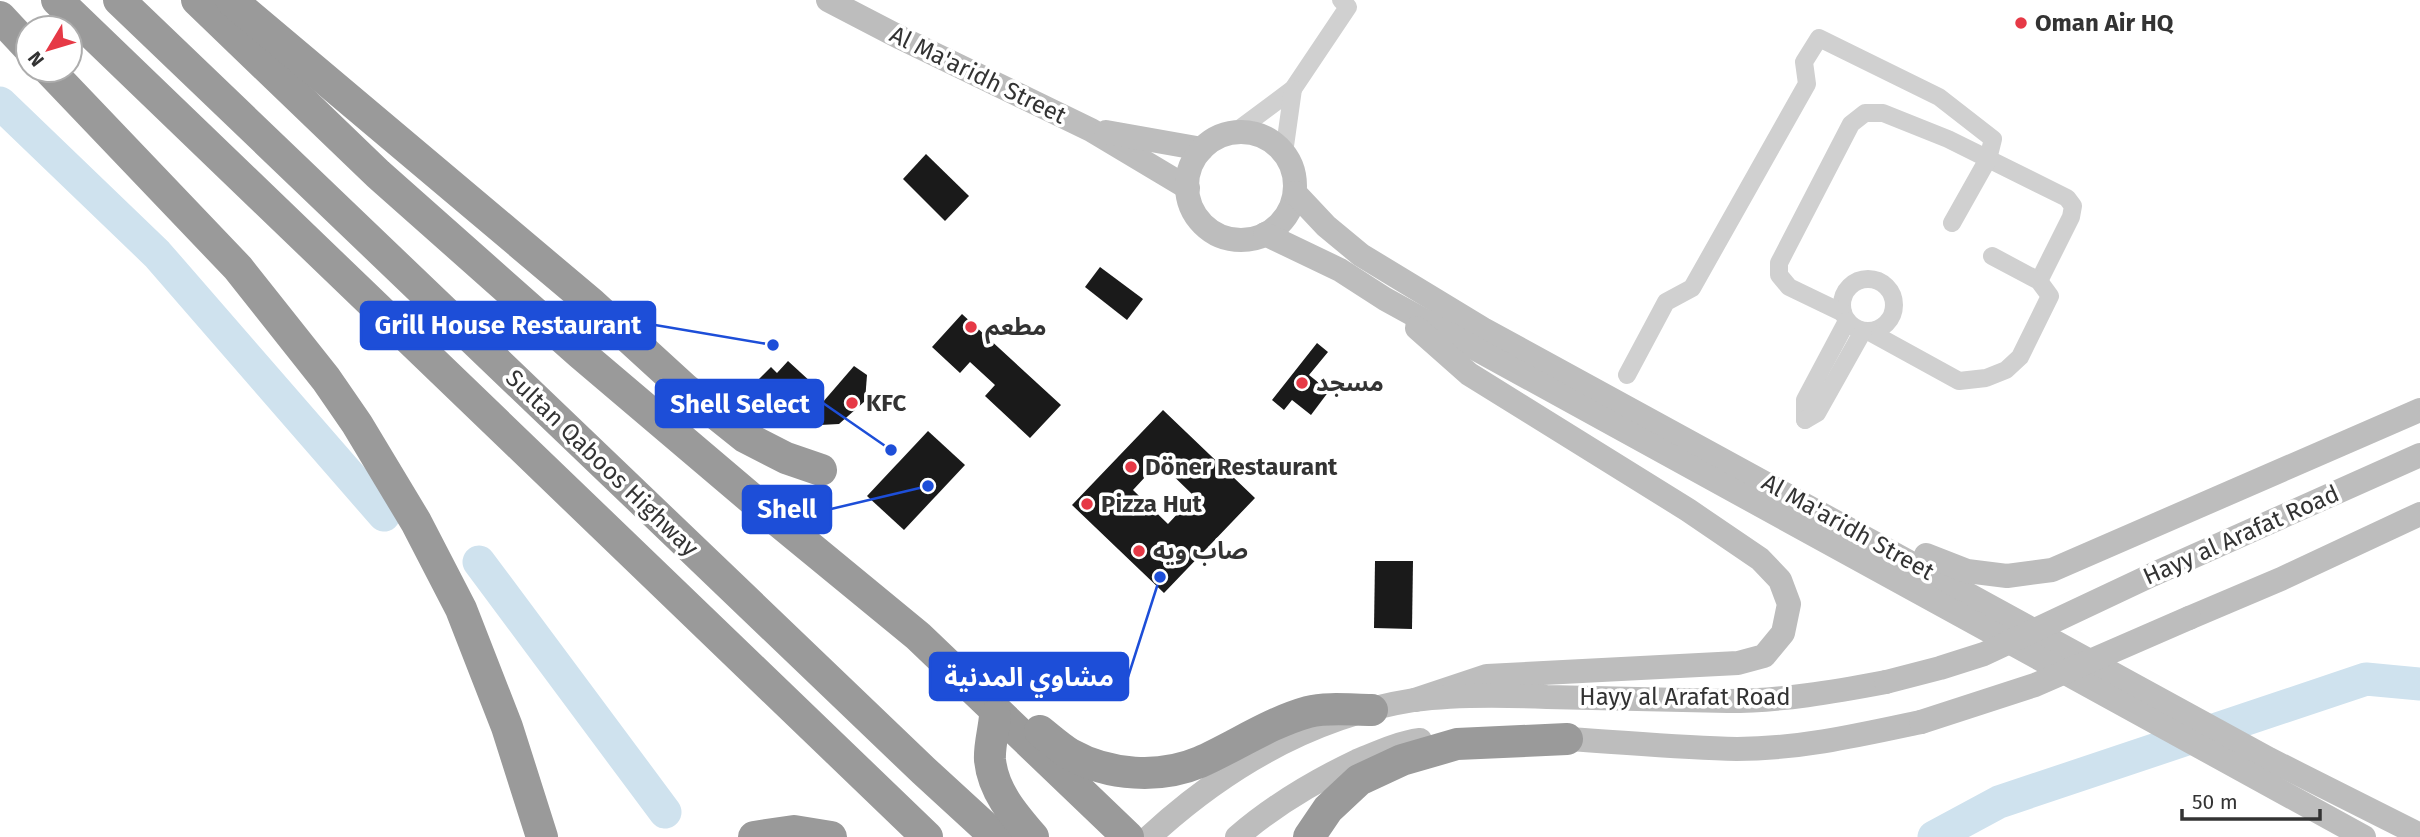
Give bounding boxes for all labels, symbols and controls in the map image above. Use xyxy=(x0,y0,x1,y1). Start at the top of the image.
place label: Oman Air HQ xyxy=(2035,9,2174,37)
north arrow xyxy=(14,14,84,84)
marker: Oman Air HQ xyxy=(2013,15,2029,31)
street label: Al Ma'aridh Street xyxy=(885,20,1071,130)
text: N xyxy=(23,47,49,71)
callout: Grill House Restaurant xyxy=(361,302,655,349)
text: Grill House Restaurant xyxy=(375,310,642,341)
place label: مطعم xyxy=(985,313,1046,344)
marker: مطعم xyxy=(963,319,979,335)
street label: Sultan Qaboos Highway xyxy=(500,364,704,562)
place label: مسجد xyxy=(1316,369,1384,397)
marker: مسجد xyxy=(1294,375,1310,391)
callout: Shell Select xyxy=(656,380,823,427)
text: Shell Select xyxy=(670,389,811,420)
place label: KFC xyxy=(866,389,906,417)
marker: KFC xyxy=(844,395,860,411)
place label: Döner Restaurant xyxy=(1145,453,1338,481)
marker: Döner Restaurant xyxy=(1123,459,1139,475)
street label: Al Ma'aridh Street xyxy=(1757,468,1939,586)
street label: Hayy al Arafat Road xyxy=(2139,479,2343,591)
callout: Shell xyxy=(743,486,831,533)
place label: Pizza Hut xyxy=(1101,490,1202,518)
text: Shell xyxy=(757,494,817,525)
marker: Pizza Hut xyxy=(1079,496,1095,512)
place label: صاب ويه xyxy=(1153,537,1248,566)
marker: صاب ويه xyxy=(1131,543,1147,559)
callout: مشاوي المدنية xyxy=(930,653,1128,700)
text: مشاوي المدنية xyxy=(944,662,1114,698)
street label: Hayy al Arafat Road xyxy=(1579,683,1791,711)
scale bar xyxy=(2182,778,2320,822)
text: 50 m xyxy=(2192,789,2238,815)

